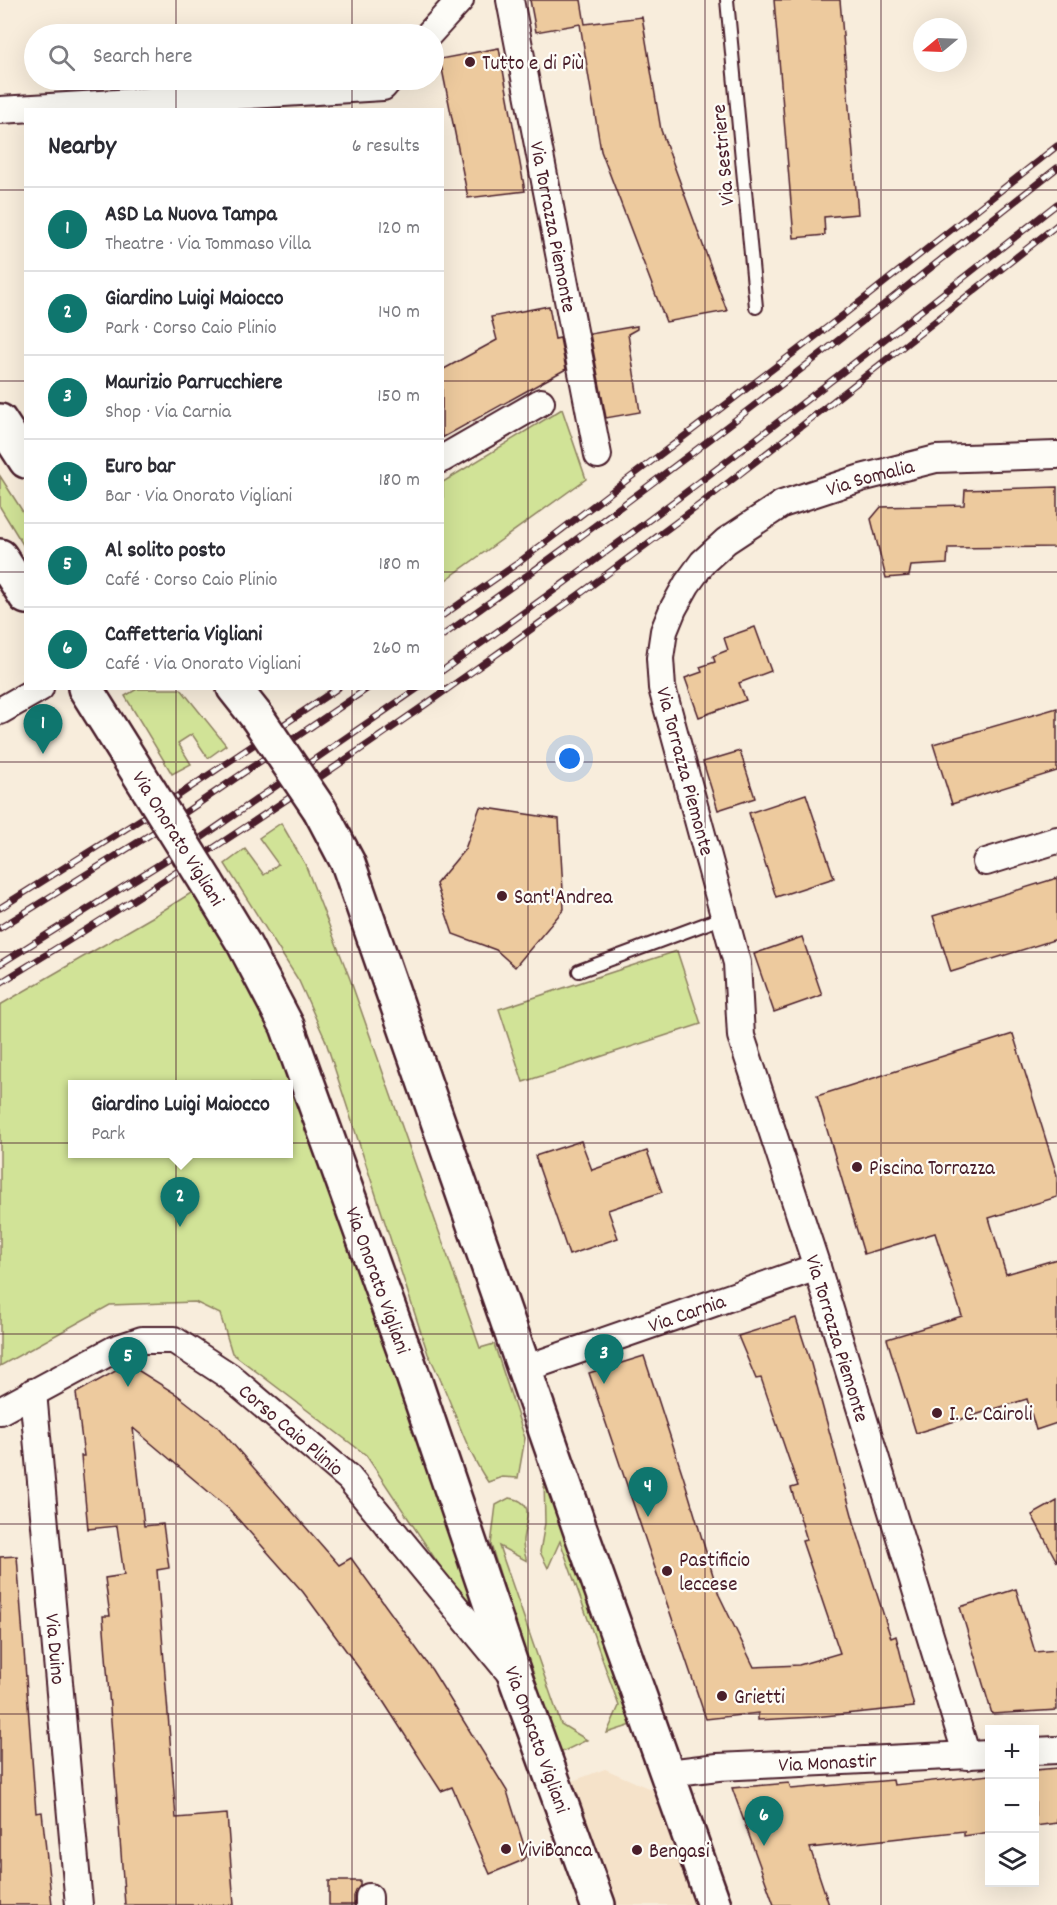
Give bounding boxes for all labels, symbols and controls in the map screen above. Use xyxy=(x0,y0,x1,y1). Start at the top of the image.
north arrow xyxy=(913,18,967,72)
search box xyxy=(24,24,444,90)
icon: search xyxy=(45,41,78,74)
text: Search here xyxy=(93,42,192,73)
place label: Tutto e di Più xyxy=(482,50,584,80)
marker: Tutto e di Più xyxy=(463,55,477,69)
street label: Via Sestriere xyxy=(706,103,744,207)
text: Nearby xyxy=(48,129,116,166)
text: 6 results xyxy=(352,133,420,161)
street label: Via Torrazza Piemonte xyxy=(520,139,582,316)
text: ASD La Nuova Tampa xyxy=(105,200,277,231)
text: 1 xyxy=(65,215,70,243)
text: 120 m xyxy=(378,215,420,243)
text: Theatre · Via Tommaso Villa xyxy=(105,231,311,259)
text: Giardino Luigi Maiocco xyxy=(105,284,284,315)
text: 2 xyxy=(63,299,72,327)
text: 140 m xyxy=(378,299,420,327)
text: Park · Corso Caio Plinio xyxy=(105,315,277,343)
text: Maurizio Parrucchiere xyxy=(105,368,283,399)
text: 3 xyxy=(63,383,72,411)
text: 150 m xyxy=(377,383,420,411)
text: Shop · Via Carnia xyxy=(105,399,231,427)
text: Euro bar xyxy=(105,452,175,483)
street label: Via Somalia xyxy=(823,453,919,506)
text: 4 xyxy=(63,467,72,495)
text: 180 m xyxy=(378,467,420,495)
text: Bar · Via Onorato Vigliani xyxy=(105,483,292,511)
text: Al solito posto xyxy=(105,536,226,567)
text: 5 xyxy=(63,551,72,579)
text: 180 m xyxy=(378,551,420,579)
text: Café · Corso Caio Plinio xyxy=(105,567,277,595)
text: Caffetteria Vigliani xyxy=(105,620,262,651)
text: 6 xyxy=(63,635,72,663)
text: 260 m xyxy=(372,635,420,663)
text: Café · Via Onorato Vigliani xyxy=(105,651,301,679)
street label: Via Torrazza Piemonte xyxy=(646,684,720,859)
pin: 1 xyxy=(24,704,63,754)
your location xyxy=(555,744,584,773)
street label: Via Onorato Vigliani xyxy=(123,766,230,913)
place label: Sant'Andrea xyxy=(514,884,614,914)
marker: Sant'Andrea xyxy=(495,889,509,903)
popup xyxy=(68,1080,293,1158)
text: Giardino Luigi Maiocco xyxy=(91,1090,270,1121)
text: Park xyxy=(91,1121,125,1149)
place label: Piscina Torrazza xyxy=(869,1155,996,1185)
marker: Piscina Torrazza xyxy=(850,1160,864,1174)
pin: 2 xyxy=(160,1178,200,1227)
street label: Via Onorato Vigliani xyxy=(335,1203,416,1359)
street label: Via Torrazza Piemonte xyxy=(795,1251,875,1426)
street label: Via Carnia xyxy=(645,1288,731,1343)
pin: 3 xyxy=(584,1334,624,1384)
pin: 5 xyxy=(108,1338,148,1387)
street label: Corso Caio Plinio xyxy=(230,1378,349,1485)
place label: I. C. Cairoli xyxy=(949,1401,1033,1431)
marker: I. C. Cairoli xyxy=(930,1406,944,1420)
pin: 4 xyxy=(628,1468,668,1517)
place label: Pastificio leccese xyxy=(679,1547,750,1601)
marker: Pastificio leccese xyxy=(660,1564,674,1578)
street label: Via Duino xyxy=(35,1612,71,1686)
street label: Via Onorato Vigliani xyxy=(495,1663,576,1818)
place label: Grietti xyxy=(734,1684,785,1714)
marker: Grietti xyxy=(715,1689,729,1703)
map controls xyxy=(985,1725,1039,1887)
button: + xyxy=(985,1725,1039,1779)
street label: Via Monastir xyxy=(778,1747,878,1782)
button: − xyxy=(985,1779,1039,1833)
pin: 6 xyxy=(744,1796,783,1846)
button: layers xyxy=(985,1833,1039,1887)
place label: ViviBanca xyxy=(518,1837,593,1867)
place label: Bengasi xyxy=(649,1838,710,1868)
marker: ViviBanca xyxy=(499,1842,513,1856)
marker: Bengasi xyxy=(630,1843,644,1857)

